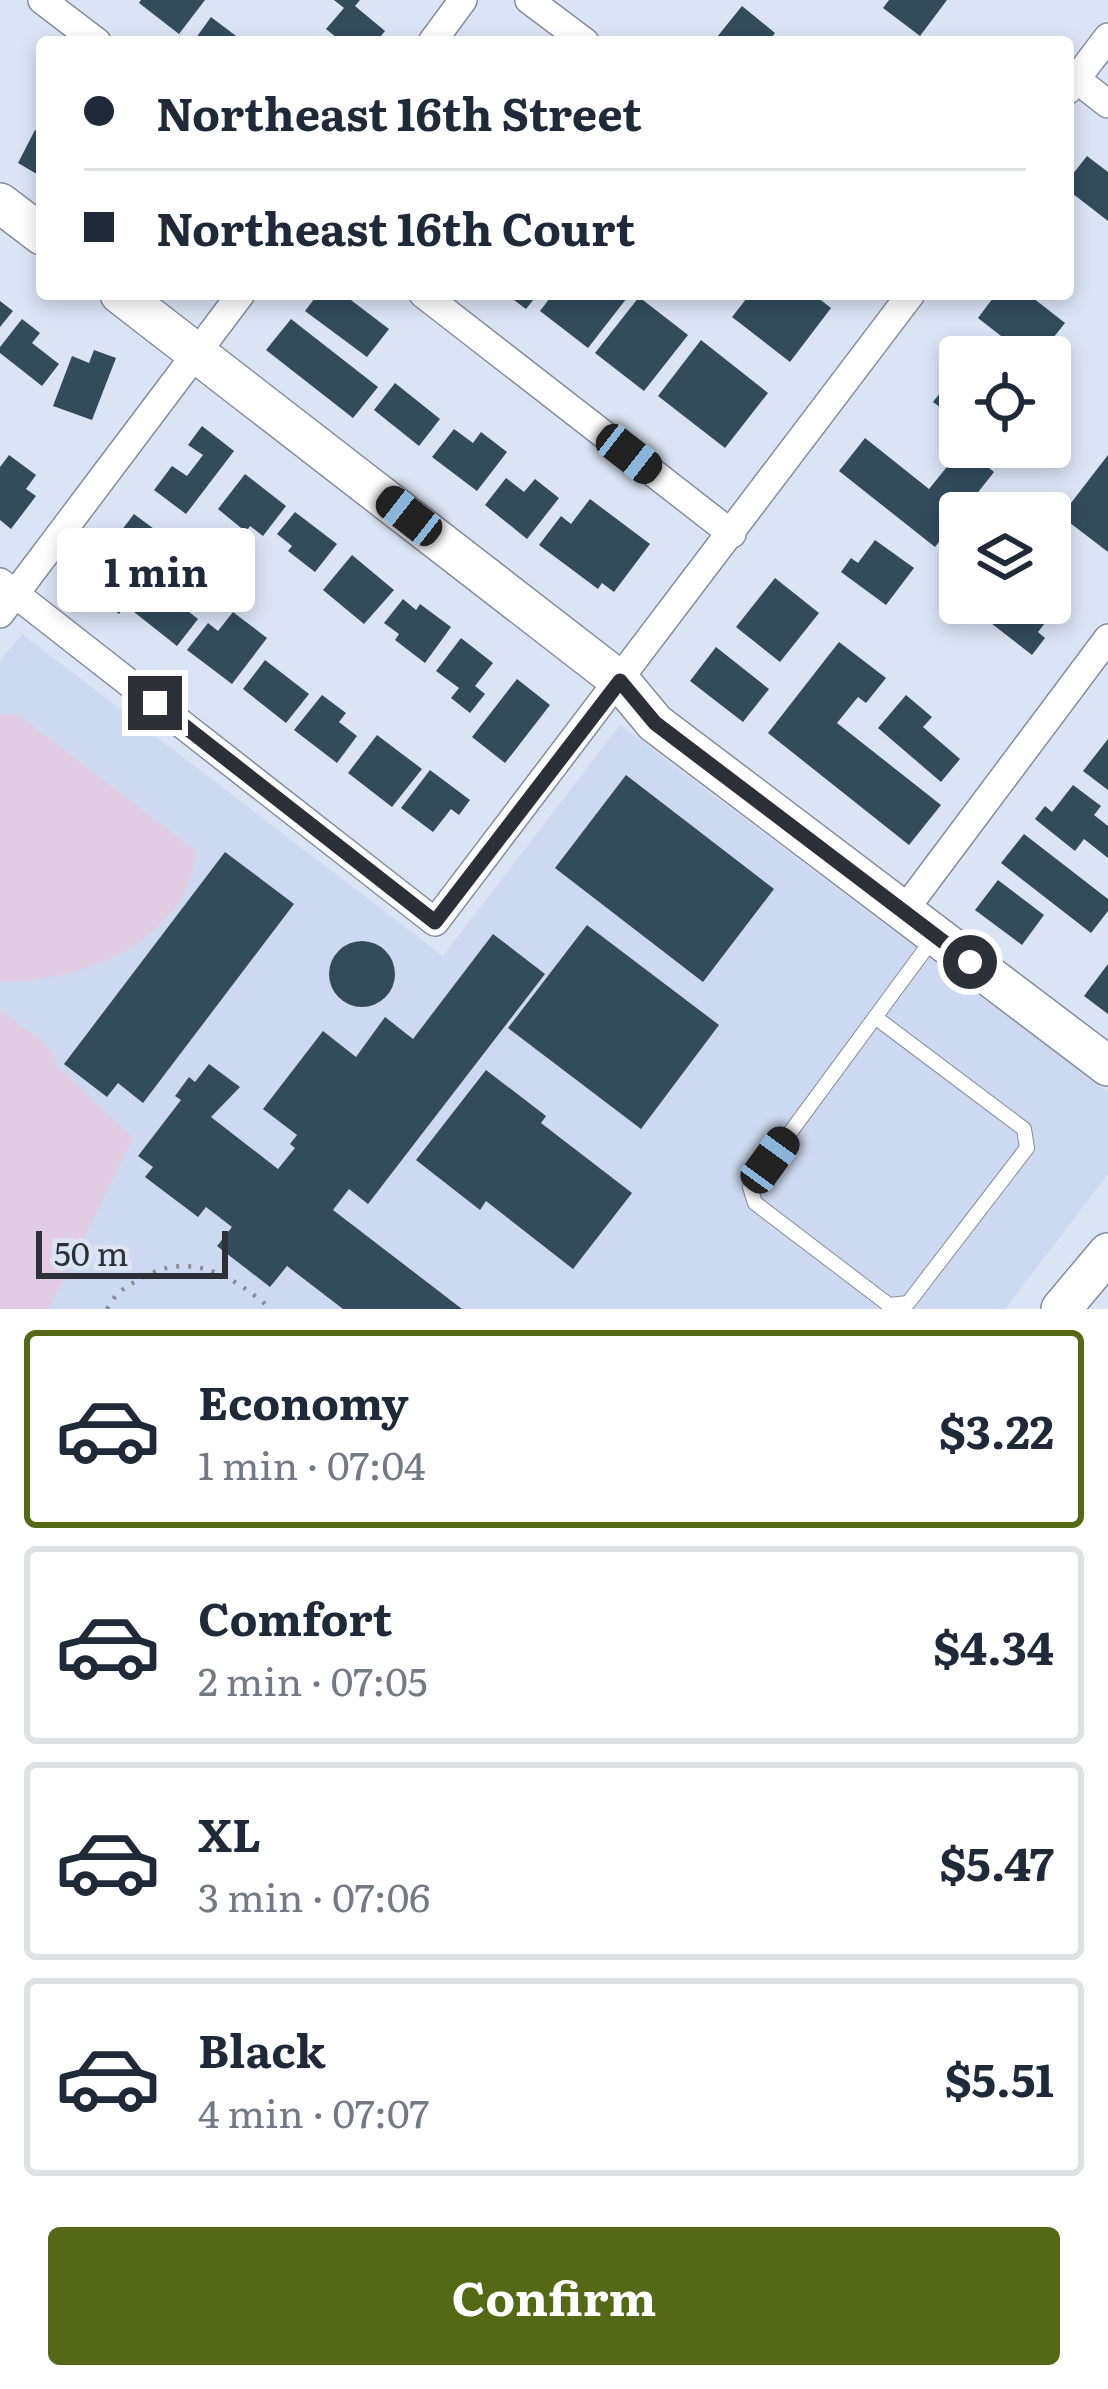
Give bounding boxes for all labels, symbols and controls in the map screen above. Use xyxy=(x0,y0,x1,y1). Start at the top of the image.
text: Northeast 16th Street xyxy=(156,78,642,145)
text: Northeast 16th Court xyxy=(156,193,635,260)
map controls xyxy=(939,336,1071,624)
button: locate xyxy=(939,336,1071,468)
car xyxy=(590,418,668,490)
car xyxy=(370,480,448,552)
button: layers xyxy=(939,492,1071,624)
callout: 1 min xyxy=(56,529,254,613)
text: 1 min xyxy=(104,541,208,599)
route end xyxy=(128,676,182,730)
route start xyxy=(943,935,997,989)
car xyxy=(734,1120,806,1200)
scale bar xyxy=(36,1225,228,1278)
text: 50 m xyxy=(54,1227,128,1276)
text: Economy xyxy=(198,1367,409,1434)
icon: car xyxy=(54,1375,162,1483)
text: $3.22 xyxy=(939,1396,1054,1463)
text: 1 min · 07:04 xyxy=(198,1434,425,1492)
text: Comfort xyxy=(198,1583,392,1650)
icon: car xyxy=(54,1591,162,1699)
text: $4.34 xyxy=(933,1612,1054,1679)
text: 2 min · 07:05 xyxy=(198,1650,428,1708)
text: XL xyxy=(198,1799,261,1866)
icon: car xyxy=(54,1807,162,1915)
text: $5.47 xyxy=(939,1828,1054,1895)
text: 3 min · 07:06 xyxy=(198,1866,430,1924)
text: Black xyxy=(198,2015,326,2082)
icon: car xyxy=(54,2023,162,2131)
text: $5.51 xyxy=(945,2044,1054,2111)
text: 4 min · 07:07 xyxy=(198,2082,429,2140)
button: Confirm xyxy=(48,2227,1060,2365)

